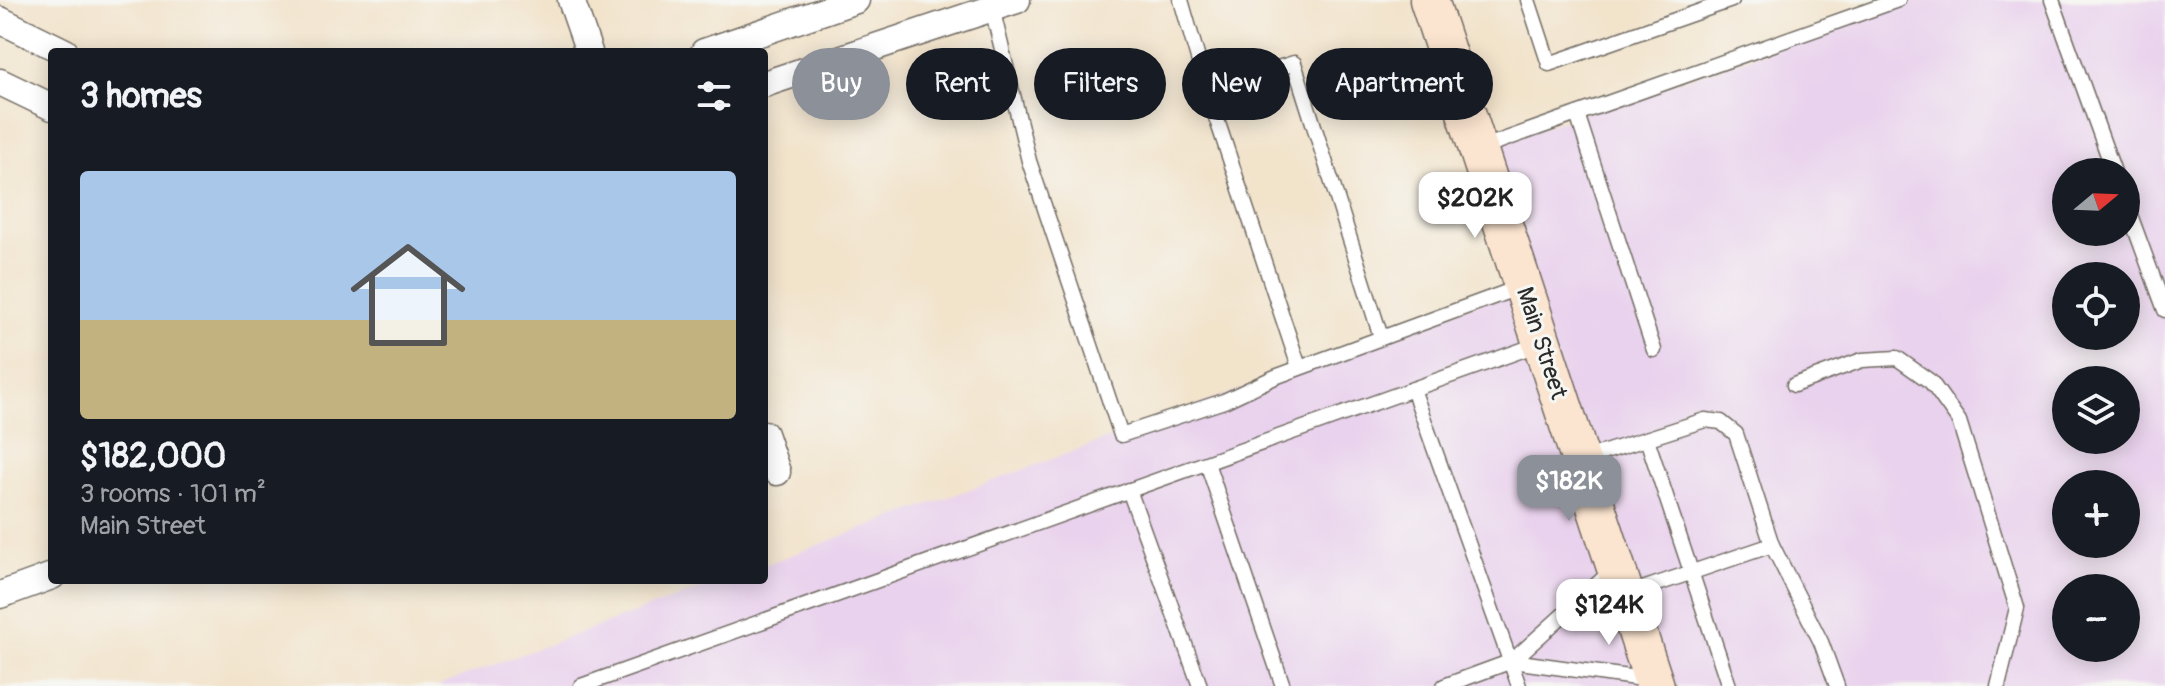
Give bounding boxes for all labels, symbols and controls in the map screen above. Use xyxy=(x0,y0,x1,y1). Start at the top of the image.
chip: Buy xyxy=(792,48,890,120)
chip: Rent xyxy=(906,48,1018,120)
chip: Filters xyxy=(1034,48,1166,120)
chip: New xyxy=(1182,48,1290,120)
chip: Apartment xyxy=(1306,48,1493,120)
icon: filters xyxy=(692,74,736,118)
text: 3 homes xyxy=(80,75,202,118)
north arrow xyxy=(2052,158,2140,246)
map controls xyxy=(2052,158,2140,662)
pin: $202K xyxy=(1419,172,1531,240)
text: $202K xyxy=(1437,182,1513,214)
icon: home xyxy=(336,223,480,367)
button: locate xyxy=(2052,262,2140,350)
street label: Main Street xyxy=(1510,283,1573,403)
button: layers xyxy=(2052,366,2140,454)
text: $182,000 xyxy=(80,435,226,478)
pin: $182K xyxy=(1513,455,1625,523)
text: $182K xyxy=(1535,465,1603,497)
button: + xyxy=(2052,470,2140,558)
text: 3 rooms · 101 m² xyxy=(80,478,266,510)
text: Main Street xyxy=(80,510,206,542)
button: − xyxy=(2052,574,2140,662)
pin: $124K xyxy=(1553,579,1665,647)
text: $124K xyxy=(1574,589,1644,621)

